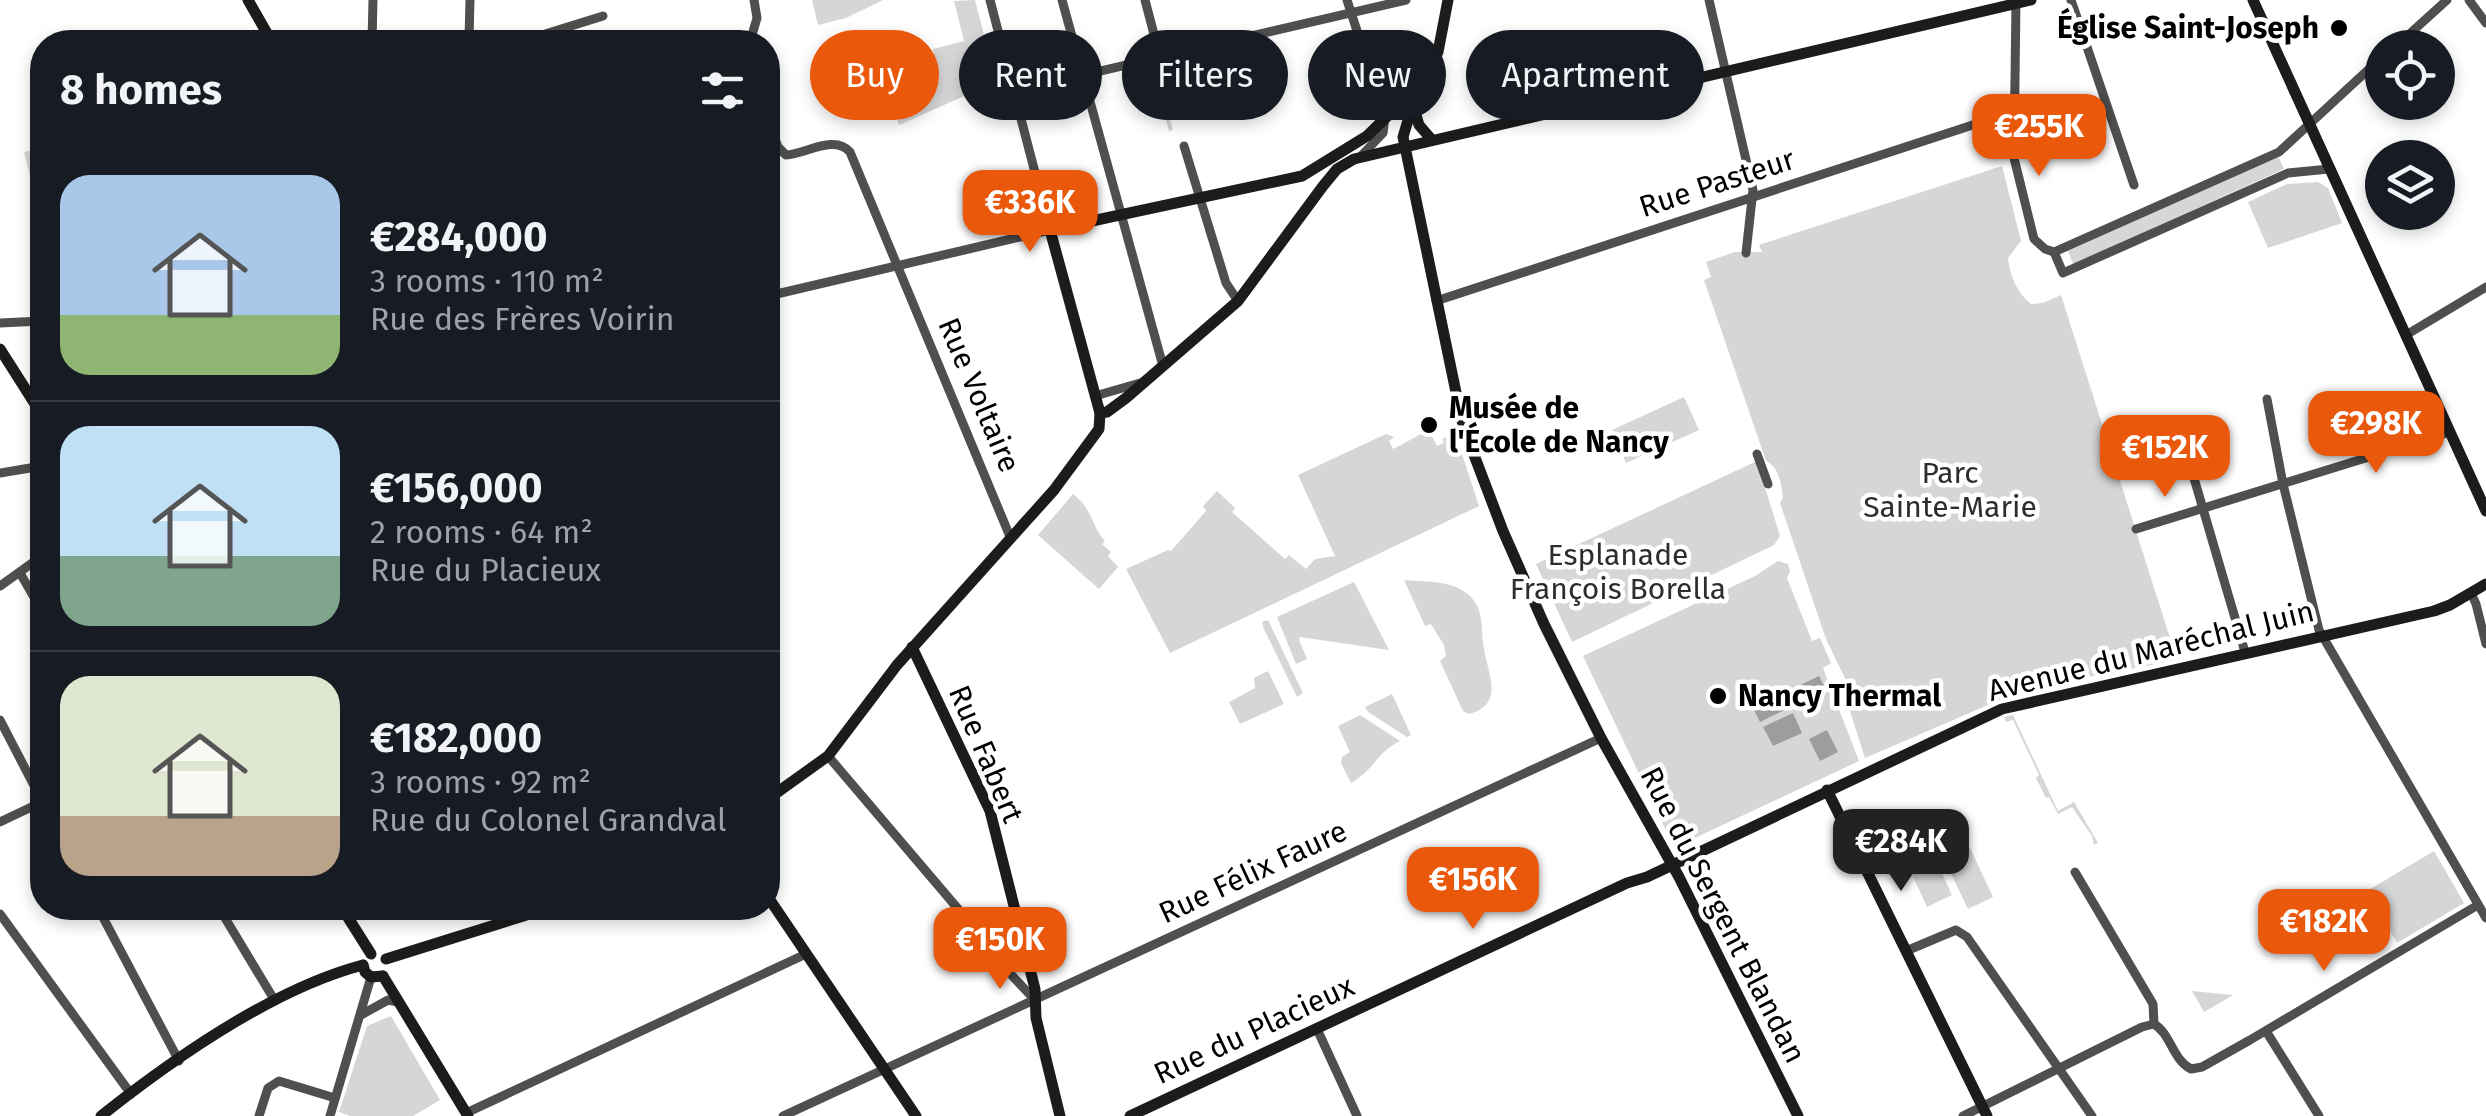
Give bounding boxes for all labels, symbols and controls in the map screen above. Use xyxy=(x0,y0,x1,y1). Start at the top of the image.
place label: Église Saint-Joseph xyxy=(2057,7,2319,46)
marker: Église Saint-Joseph xyxy=(2328,17,2350,39)
chip: Buy xyxy=(810,30,939,120)
chip: Rent xyxy=(959,30,1102,120)
chip: Filters xyxy=(1122,30,1288,120)
chip: New xyxy=(1308,30,1446,120)
chip: Apartment xyxy=(1466,30,1704,120)
map controls xyxy=(2365,30,2455,230)
button: locate xyxy=(2365,30,2455,120)
icon: filters xyxy=(695,63,750,118)
text: 8 homes xyxy=(60,65,222,115)
pin: €255K xyxy=(1969,94,2109,179)
text: €255K xyxy=(1994,107,2084,145)
button: layers xyxy=(2365,140,2455,230)
street label: Rue Pasteur xyxy=(1635,141,1800,225)
pin: €336K xyxy=(960,170,1100,255)
text: €336K xyxy=(985,183,1075,221)
text: €284,000 xyxy=(370,212,547,262)
icon: home xyxy=(140,215,260,335)
text: 3 rooms · 110 m² xyxy=(370,262,604,300)
text: Rue des Frères Voirin xyxy=(370,300,674,338)
street label: Rue Voltaire xyxy=(930,312,1028,478)
place label: Musée de l'École de Nancy xyxy=(1449,390,1669,460)
pin: €298K xyxy=(2306,391,2446,476)
text: €298K xyxy=(2330,404,2422,442)
marker: Musée de l'École de Nancy xyxy=(1418,414,1440,436)
pin: €152K xyxy=(2095,415,2235,500)
text: €152K xyxy=(2122,428,2208,466)
park label: Parc Sainte-Marie xyxy=(1863,455,2037,525)
text: €156,000 xyxy=(370,463,542,513)
icon: home xyxy=(140,466,260,586)
text: 2 rooms · 64 m² xyxy=(370,513,593,551)
park label: Esplanade François Borella xyxy=(1510,537,1726,607)
text: Rue du Placieux xyxy=(370,551,601,589)
street label: Avenue du Maréchal Juin xyxy=(1984,593,2318,709)
place label: Nancy Thermal xyxy=(1738,678,1941,714)
street label: Rue Fabert xyxy=(941,680,1031,828)
marker: Nancy Thermal xyxy=(1707,685,1729,707)
text: €182,000 xyxy=(370,713,542,763)
icon: home xyxy=(140,716,260,836)
street label: Rue du Sergent Blandan xyxy=(1633,761,1813,1069)
text: 3 rooms · 92 m² xyxy=(370,763,591,801)
text: Rue du Colonel Grandval xyxy=(370,801,726,839)
pin: €284K xyxy=(1831,809,1971,894)
street label: Rue Félix Faure xyxy=(1153,813,1353,931)
text: €284K xyxy=(1855,822,1947,860)
pin: €156K xyxy=(1403,847,1543,932)
text: €156K xyxy=(1429,860,1517,898)
pin: €182K xyxy=(2254,889,2394,974)
text: €182K xyxy=(2280,902,2368,940)
pin: €150K xyxy=(930,907,1070,992)
text: €150K xyxy=(956,920,1044,958)
street label: Rue du Placieux xyxy=(1148,968,1360,1092)

